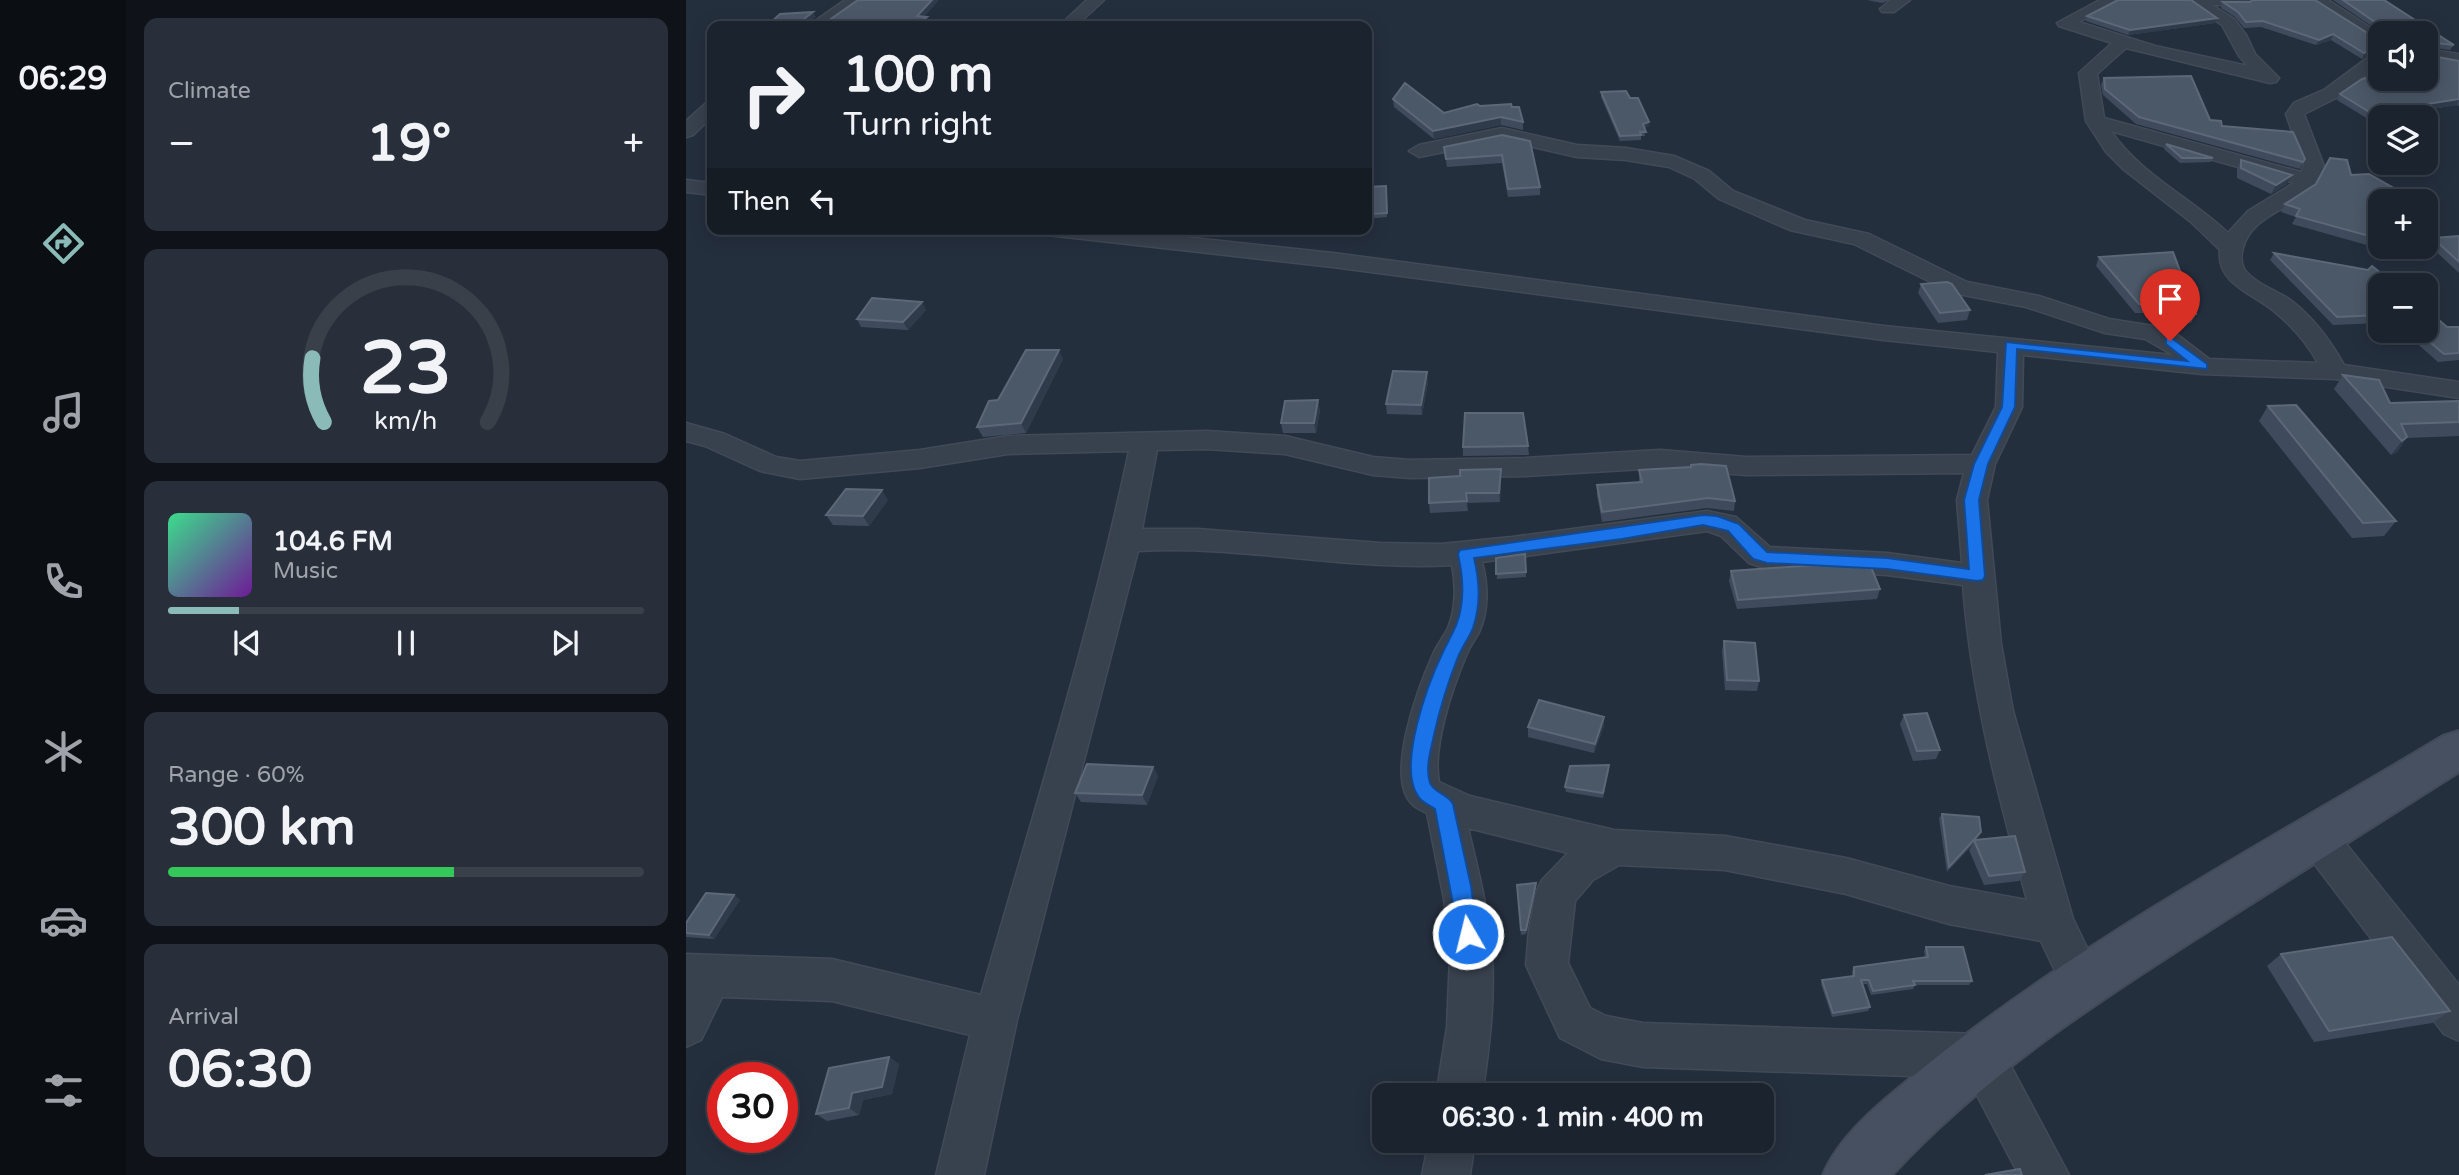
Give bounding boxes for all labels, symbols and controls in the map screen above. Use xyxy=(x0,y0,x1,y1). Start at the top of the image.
map controls xyxy=(2368,21,2438,343)
button: sound xyxy=(2368,21,2438,91)
text: 100 m xyxy=(843,46,993,105)
icon: right xyxy=(728,49,819,140)
text: 06:29 xyxy=(19,60,107,98)
text: Climate xyxy=(168,77,251,105)
button: layers xyxy=(2368,105,2438,175)
text: Turn right xyxy=(843,106,992,144)
text: 19° xyxy=(366,112,451,175)
text: − xyxy=(168,121,195,167)
text: + xyxy=(623,121,644,167)
icon: left xyxy=(804,182,842,220)
text: Then xyxy=(728,186,790,217)
button: + xyxy=(2368,189,2438,259)
icon: directions xyxy=(39,219,88,268)
pin xyxy=(2140,269,2200,341)
button: − xyxy=(2368,273,2438,343)
icon: arrive xyxy=(2151,280,2189,318)
text: 23 xyxy=(360,326,452,414)
icon: music xyxy=(39,388,88,437)
text: km/h xyxy=(375,406,437,436)
text: 104.6 FM xyxy=(273,526,393,557)
icon: phone xyxy=(39,557,88,606)
text: Music xyxy=(273,557,338,585)
icon: previous xyxy=(228,624,266,662)
icon: pause xyxy=(387,624,425,662)
icon: next xyxy=(546,624,584,662)
icon: climate xyxy=(39,727,88,776)
text: Range · 60% xyxy=(168,761,304,789)
text: 300 km xyxy=(168,796,356,859)
icon: car xyxy=(39,896,88,945)
position arrow xyxy=(1431,897,1505,971)
text: Arrival xyxy=(168,1003,239,1031)
text: 06:30 xyxy=(168,1038,312,1101)
speed limit sign: 30 xyxy=(707,1062,798,1153)
icon: filters xyxy=(39,1066,88,1115)
text: 06:30 · 1 min · 400 m xyxy=(1442,1102,1704,1133)

